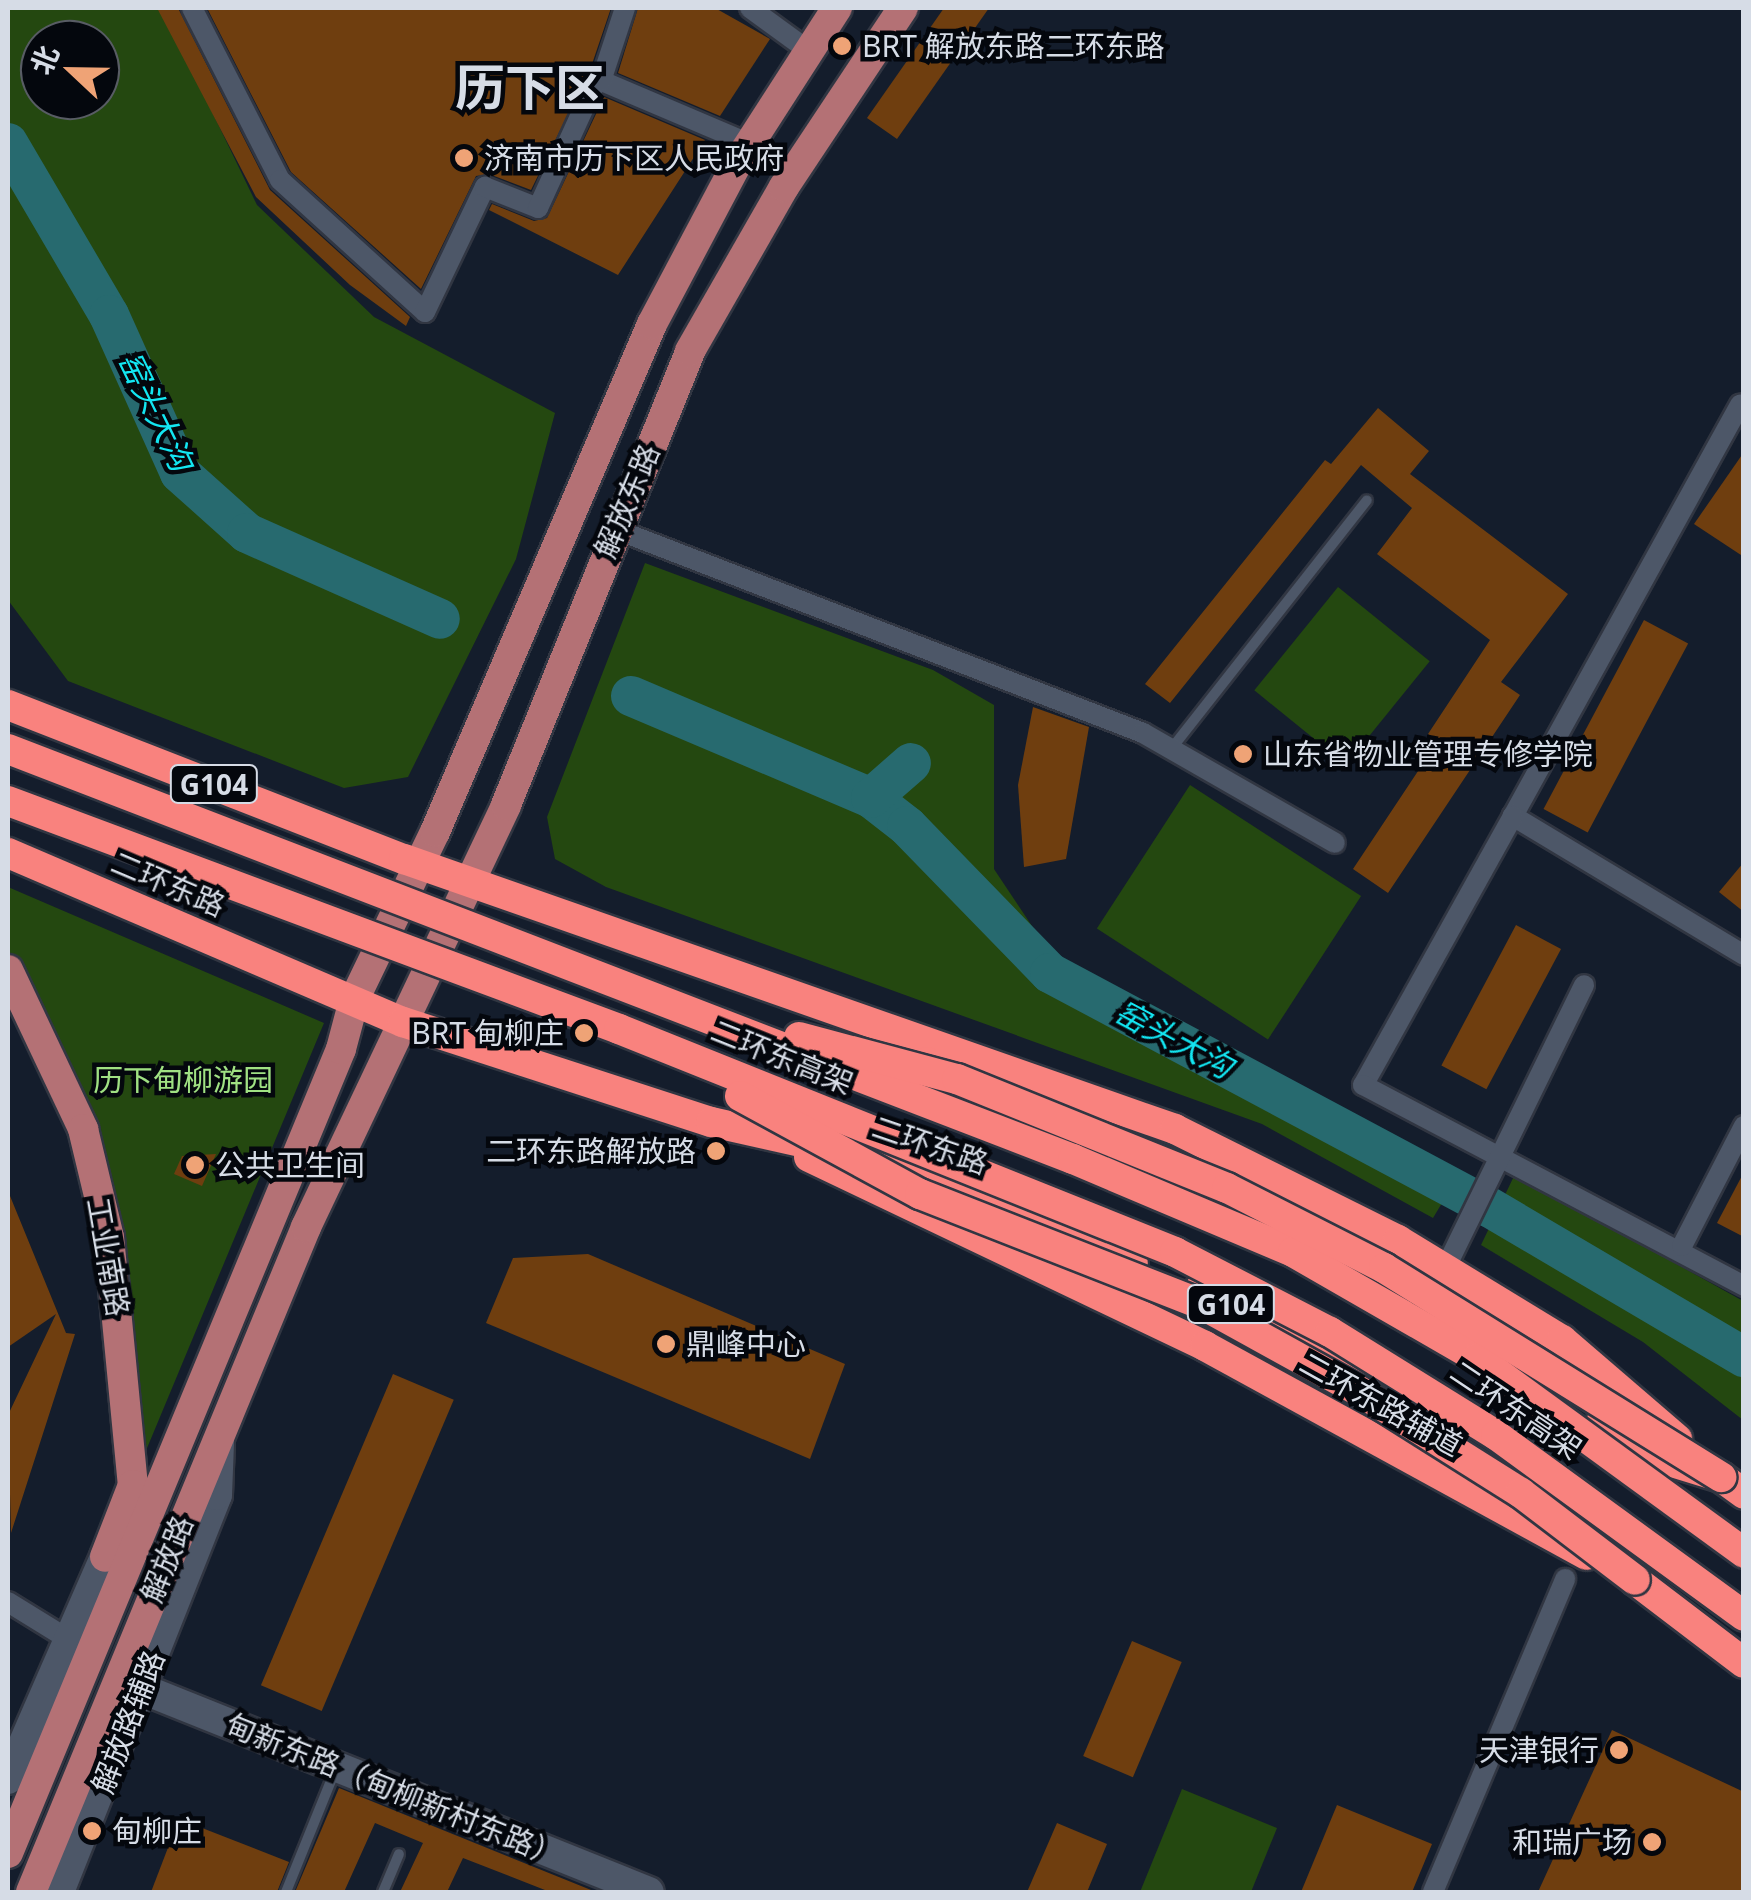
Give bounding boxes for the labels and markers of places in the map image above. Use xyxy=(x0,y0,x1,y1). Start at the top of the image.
place label: BRT 解放东路二环东路 xyxy=(862,28,1165,64)
marker: BRT 解放东路二环东路 xyxy=(831,35,853,57)
place label: 济南市历下区人民政府 xyxy=(484,140,784,176)
marker: 济南市历下区人民政府 xyxy=(453,147,475,169)
place label: 山东省物业管理专修学院 xyxy=(1263,736,1593,772)
marker: 山东省物业管理专修学院 xyxy=(1232,743,1254,765)
place label: BRT 甸柳庄 xyxy=(411,1015,564,1051)
marker: BRT 甸柳庄 xyxy=(573,1022,595,1044)
place label: 二环东路解放路 xyxy=(486,1133,696,1169)
marker: 二环东路解放路 xyxy=(705,1140,727,1162)
place label: 公共卫生间 xyxy=(215,1147,365,1183)
marker: 公共卫生间 xyxy=(184,1154,206,1176)
place label: 鼎峰中心 xyxy=(686,1326,806,1362)
marker: 鼎峰中心 xyxy=(655,1333,677,1355)
place label: 天津银行 xyxy=(1479,1732,1599,1768)
marker: 天津银行 xyxy=(1608,1739,1630,1761)
place label: 甸柳庄 xyxy=(112,1813,202,1849)
marker: 甸柳庄 xyxy=(81,1820,103,1842)
place label: 和瑞广场 xyxy=(1512,1824,1632,1860)
marker: 和瑞广场 xyxy=(1641,1831,1663,1853)

